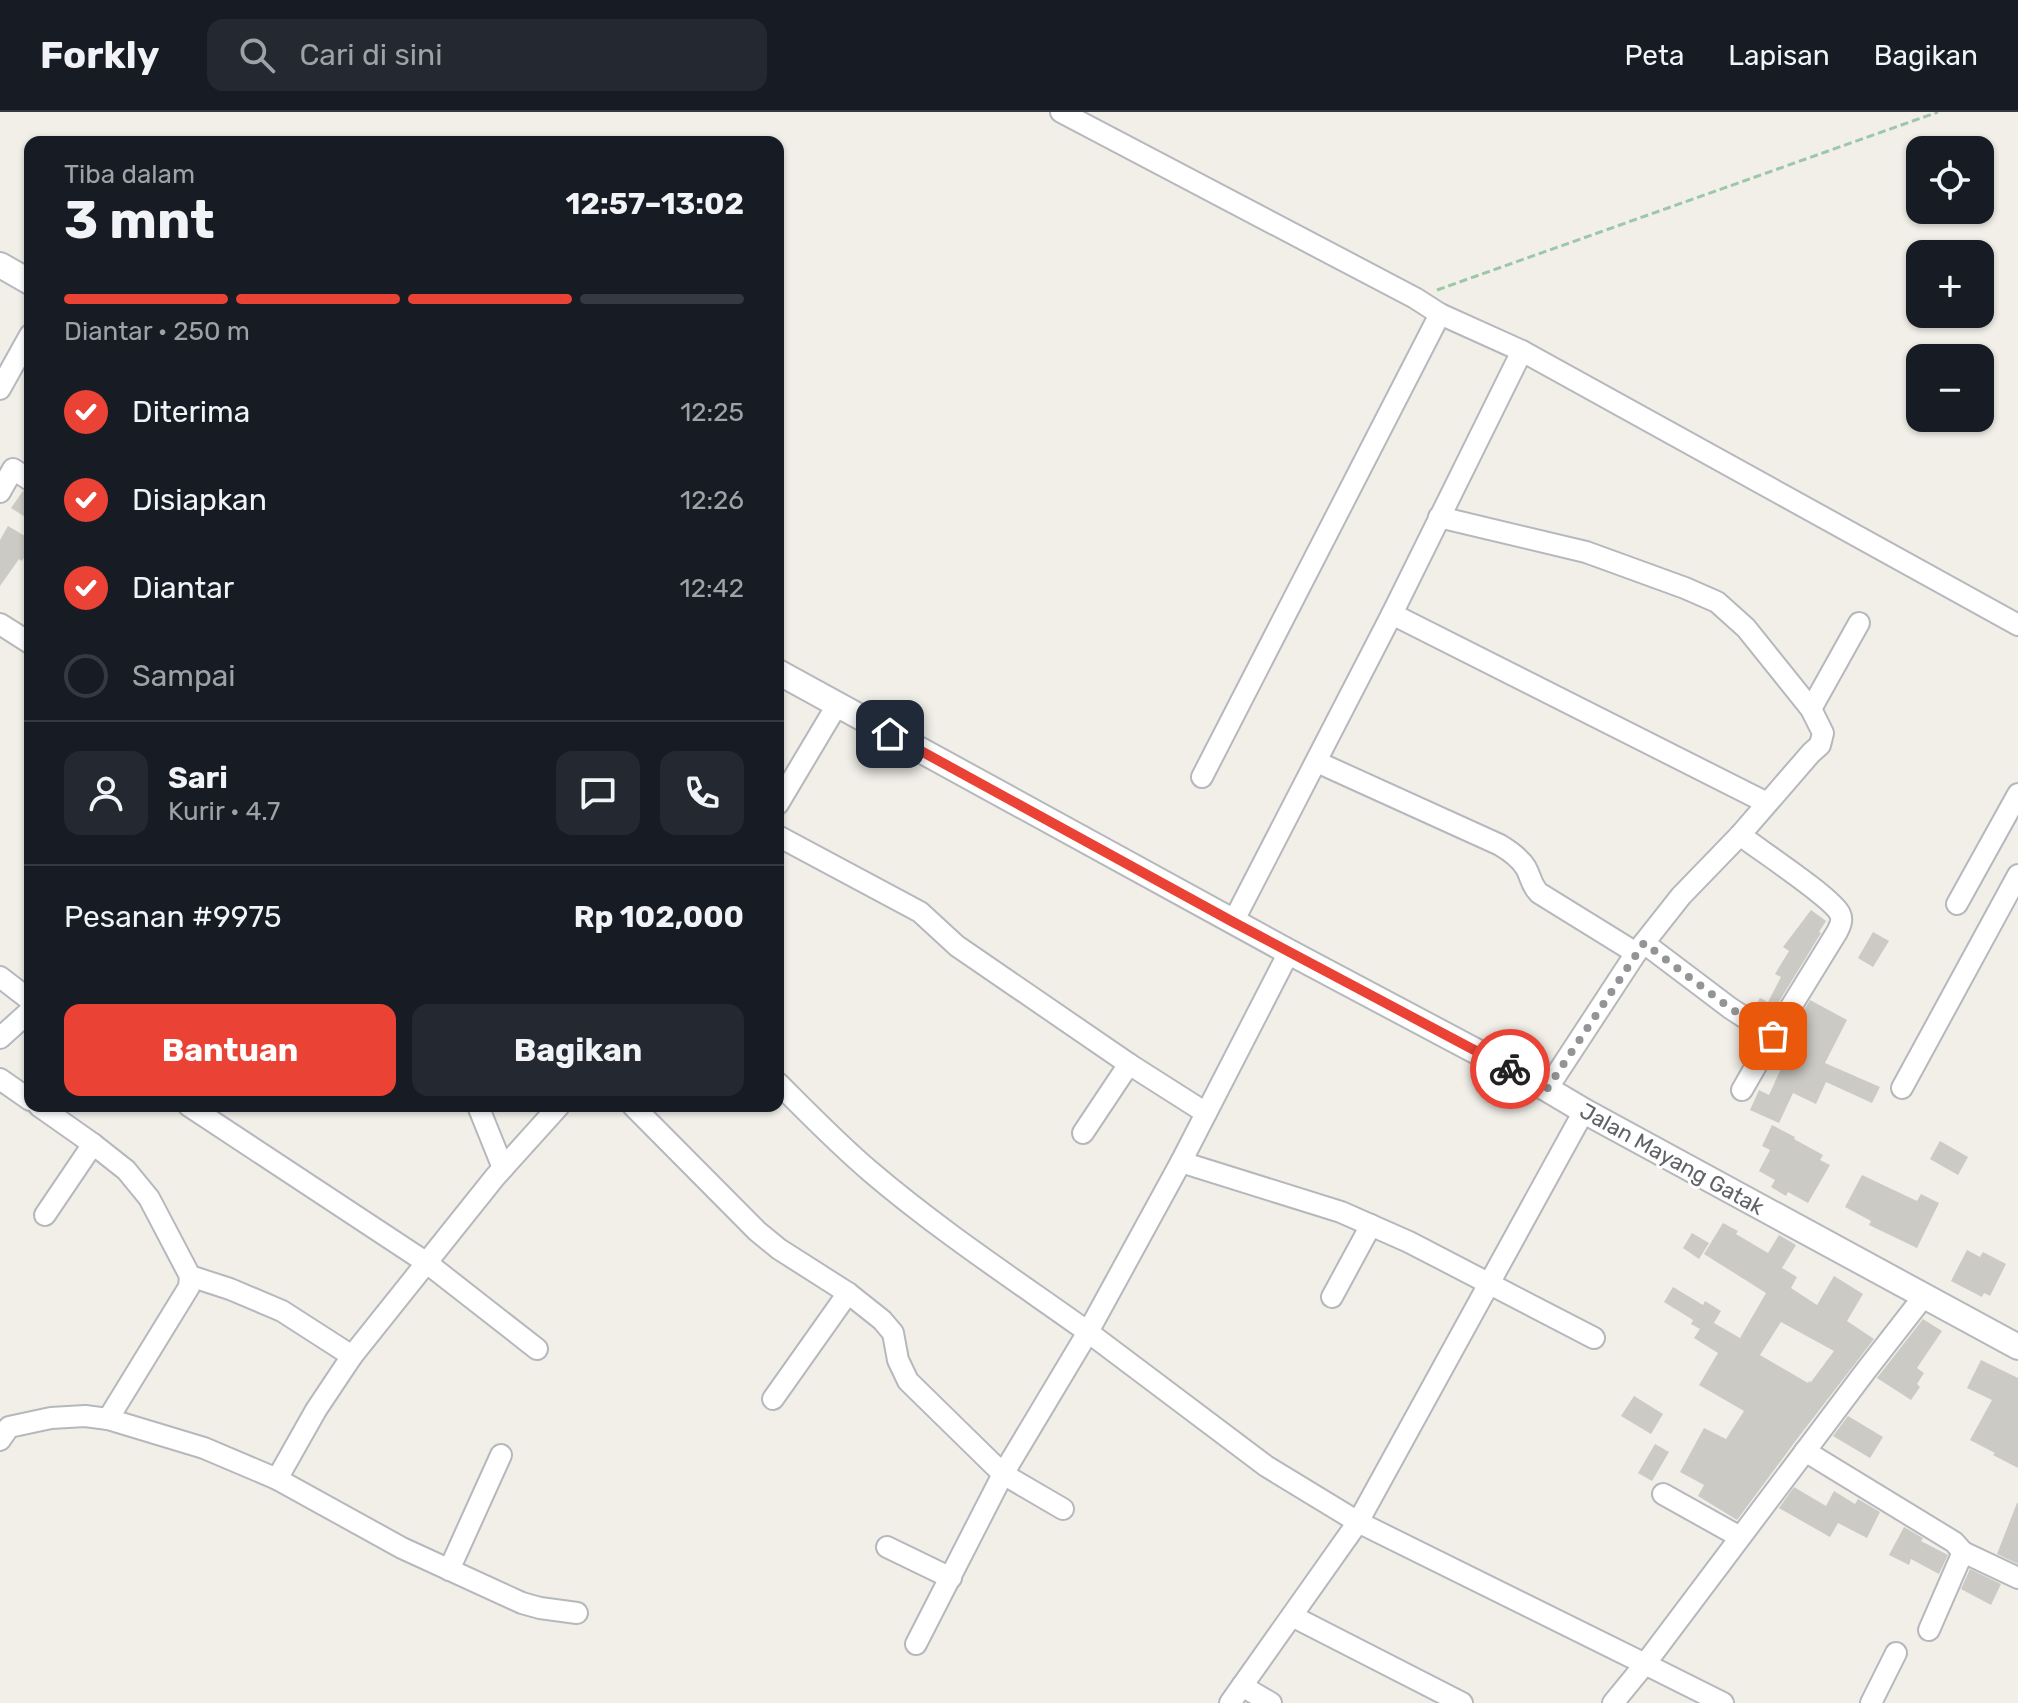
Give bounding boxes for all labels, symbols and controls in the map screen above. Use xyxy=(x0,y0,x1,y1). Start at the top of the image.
search box xyxy=(207,19,767,91)
text: Forkly xyxy=(40,32,159,78)
icon: search xyxy=(235,33,279,77)
text: Cari di sini xyxy=(299,37,442,73)
text: Peta xyxy=(1625,39,1684,72)
text: Lapisan xyxy=(1728,39,1830,72)
text: Bagikan xyxy=(1874,39,1978,72)
map controls xyxy=(1906,136,1994,432)
button: locate xyxy=(1906,136,1994,224)
text: Tiba dalam xyxy=(64,159,195,190)
text: 12:57–13:02 xyxy=(566,186,744,222)
text: 3 mnt xyxy=(64,189,214,251)
button: + xyxy=(1906,240,1994,328)
text: Diantar · 250 m xyxy=(64,316,250,347)
button: − xyxy=(1906,344,1994,432)
icon: check xyxy=(64,390,108,434)
text: Diterima xyxy=(132,394,250,430)
text: 12:25 xyxy=(680,397,744,428)
icon: check xyxy=(64,478,108,522)
text: Disiapkan xyxy=(132,482,267,518)
text: 12:26 xyxy=(680,485,744,516)
icon: check xyxy=(64,566,108,610)
text: Diantar xyxy=(132,570,234,606)
text: 12:42 xyxy=(680,573,744,604)
text: Sampai xyxy=(132,658,236,694)
pin xyxy=(856,700,924,768)
icon: home xyxy=(868,712,912,756)
button: person xyxy=(64,751,148,835)
button: chat xyxy=(556,751,640,835)
button: phone xyxy=(660,751,744,835)
text: Sari xyxy=(168,760,228,796)
text: Kurir · 4.7 xyxy=(168,796,280,827)
text: Pesanan #9975 xyxy=(64,899,282,935)
text: Rp 102,000 xyxy=(574,899,744,935)
pin xyxy=(1739,1002,1807,1070)
button: Bantuan xyxy=(64,1004,396,1096)
button: Bagikan xyxy=(412,1004,744,1096)
icon: bag xyxy=(1751,1014,1795,1058)
courier xyxy=(1470,1029,1550,1109)
icon: bike xyxy=(1488,1047,1532,1091)
street label: Jalan Mayang Gatak xyxy=(1575,1097,1769,1221)

